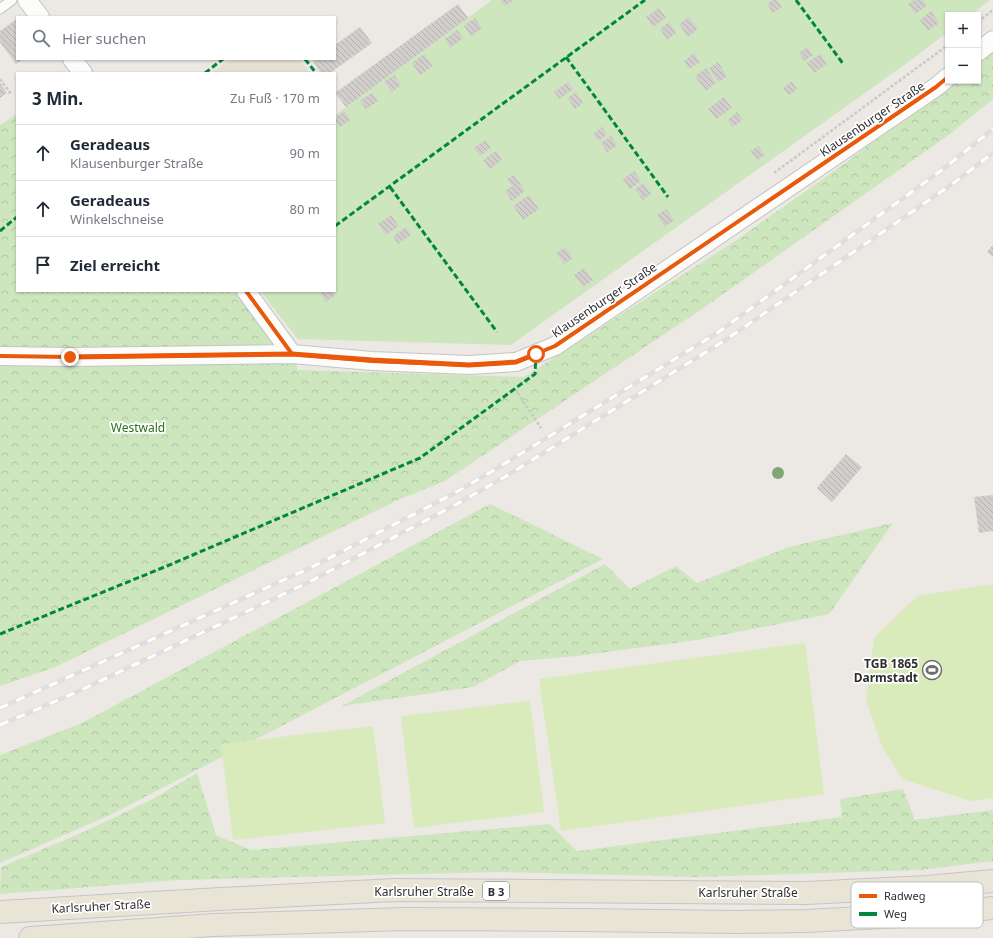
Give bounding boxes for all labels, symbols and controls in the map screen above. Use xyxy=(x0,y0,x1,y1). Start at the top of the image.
map controls xyxy=(945,12,981,84)
button: + xyxy=(945,12,981,48)
search box xyxy=(16,16,336,60)
icon: search xyxy=(30,27,52,49)
text: Hier suchen xyxy=(62,28,146,48)
button: − xyxy=(945,48,981,84)
street label: Klausenburger Straße xyxy=(816,77,928,160)
text: 3 Min. xyxy=(32,87,83,110)
text: Zu Fuß · 170 m xyxy=(230,89,320,107)
text: Geradeaus xyxy=(70,134,150,154)
icon: ahead xyxy=(32,142,54,164)
text: 90 m xyxy=(290,144,320,162)
text: Klausenburger Straße xyxy=(70,154,203,172)
text: Geradeaus xyxy=(70,190,150,210)
icon: ahead xyxy=(32,198,54,220)
text: 80 m xyxy=(290,200,320,218)
text: Winkelschneise xyxy=(70,210,164,228)
icon: arrive xyxy=(32,254,54,276)
text: Ziel erreicht xyxy=(70,255,160,275)
street label: Klausenburger Straße xyxy=(548,258,660,341)
route start xyxy=(527,345,545,363)
route end xyxy=(61,348,79,366)
park label: Westwald xyxy=(111,419,165,436)
place label: TGB 1865 Darmstadt xyxy=(854,655,918,686)
sports icon: TGB 1865 Darmstadt xyxy=(921,659,943,681)
road number: B 3 xyxy=(483,882,509,900)
legend xyxy=(851,882,983,928)
street label: Karlsruher Straße xyxy=(374,883,474,900)
street label: Karlsruher Straße xyxy=(698,884,798,901)
text: Radweg xyxy=(884,888,925,903)
street label: Karlsruher Straße xyxy=(51,895,151,917)
text: Weg xyxy=(884,906,907,921)

